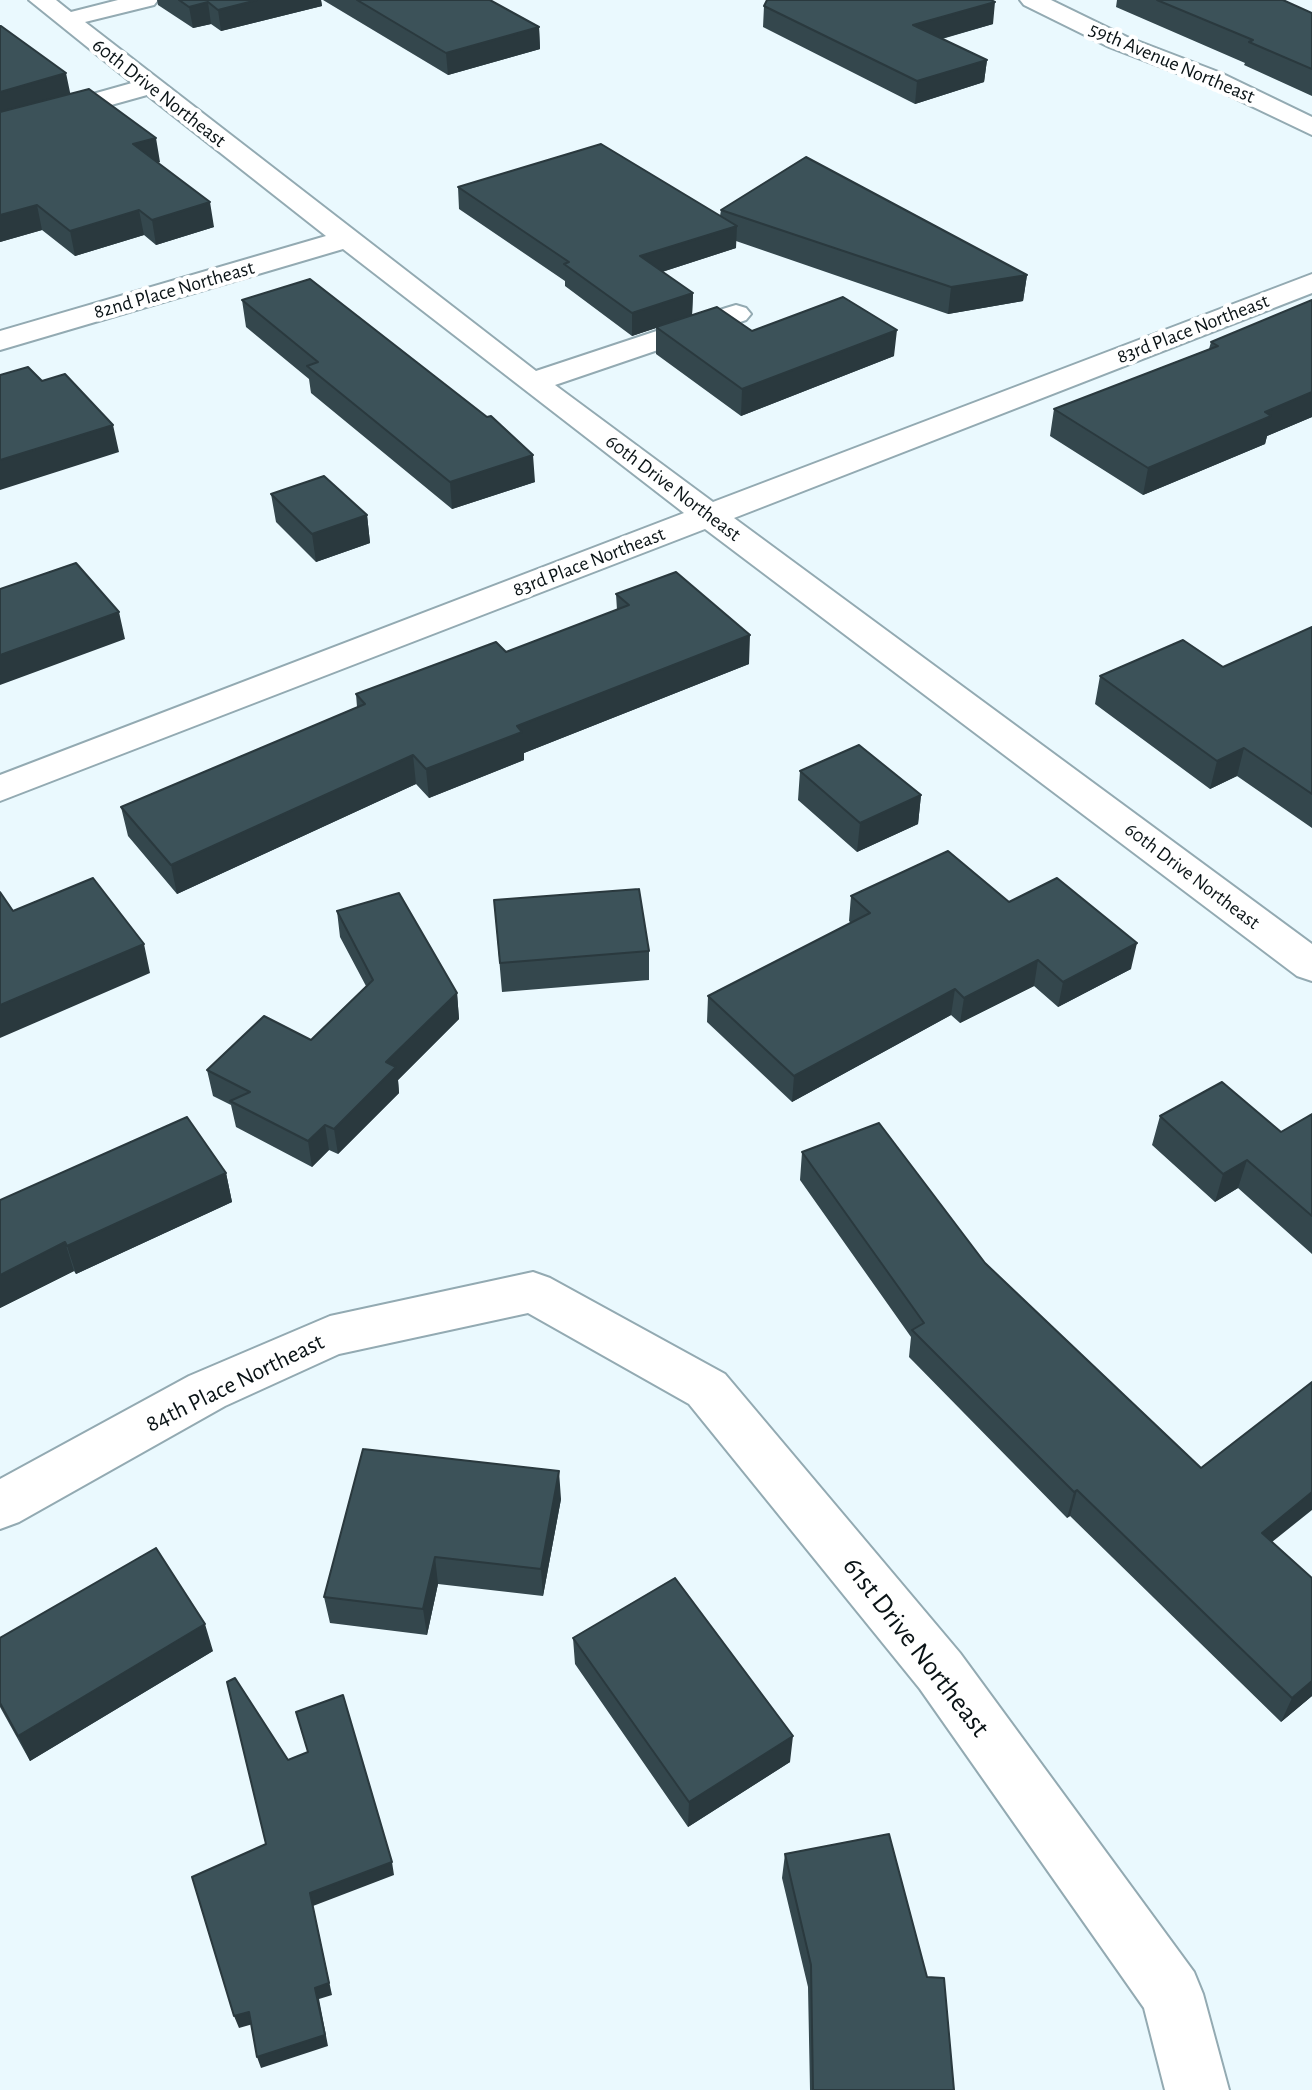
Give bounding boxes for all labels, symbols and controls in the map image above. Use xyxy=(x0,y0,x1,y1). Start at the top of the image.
street label: 59th Avenue Northeast xyxy=(1085,17,1259,109)
street label: 60th Drive Northeast xyxy=(87,33,231,153)
street label: 82nd Place Northeast xyxy=(91,256,257,324)
street label: 83rd Place Northeast xyxy=(1114,289,1272,369)
street label: 60th Drive Northeast xyxy=(601,429,745,547)
street label: 83rd Place Northeast xyxy=(510,522,668,602)
street label: 60th Drive Northeast xyxy=(1120,817,1264,935)
street label: 84th Place Northeast xyxy=(141,1327,329,1439)
street label: 61st Drive Northeast xyxy=(835,1550,997,1744)

